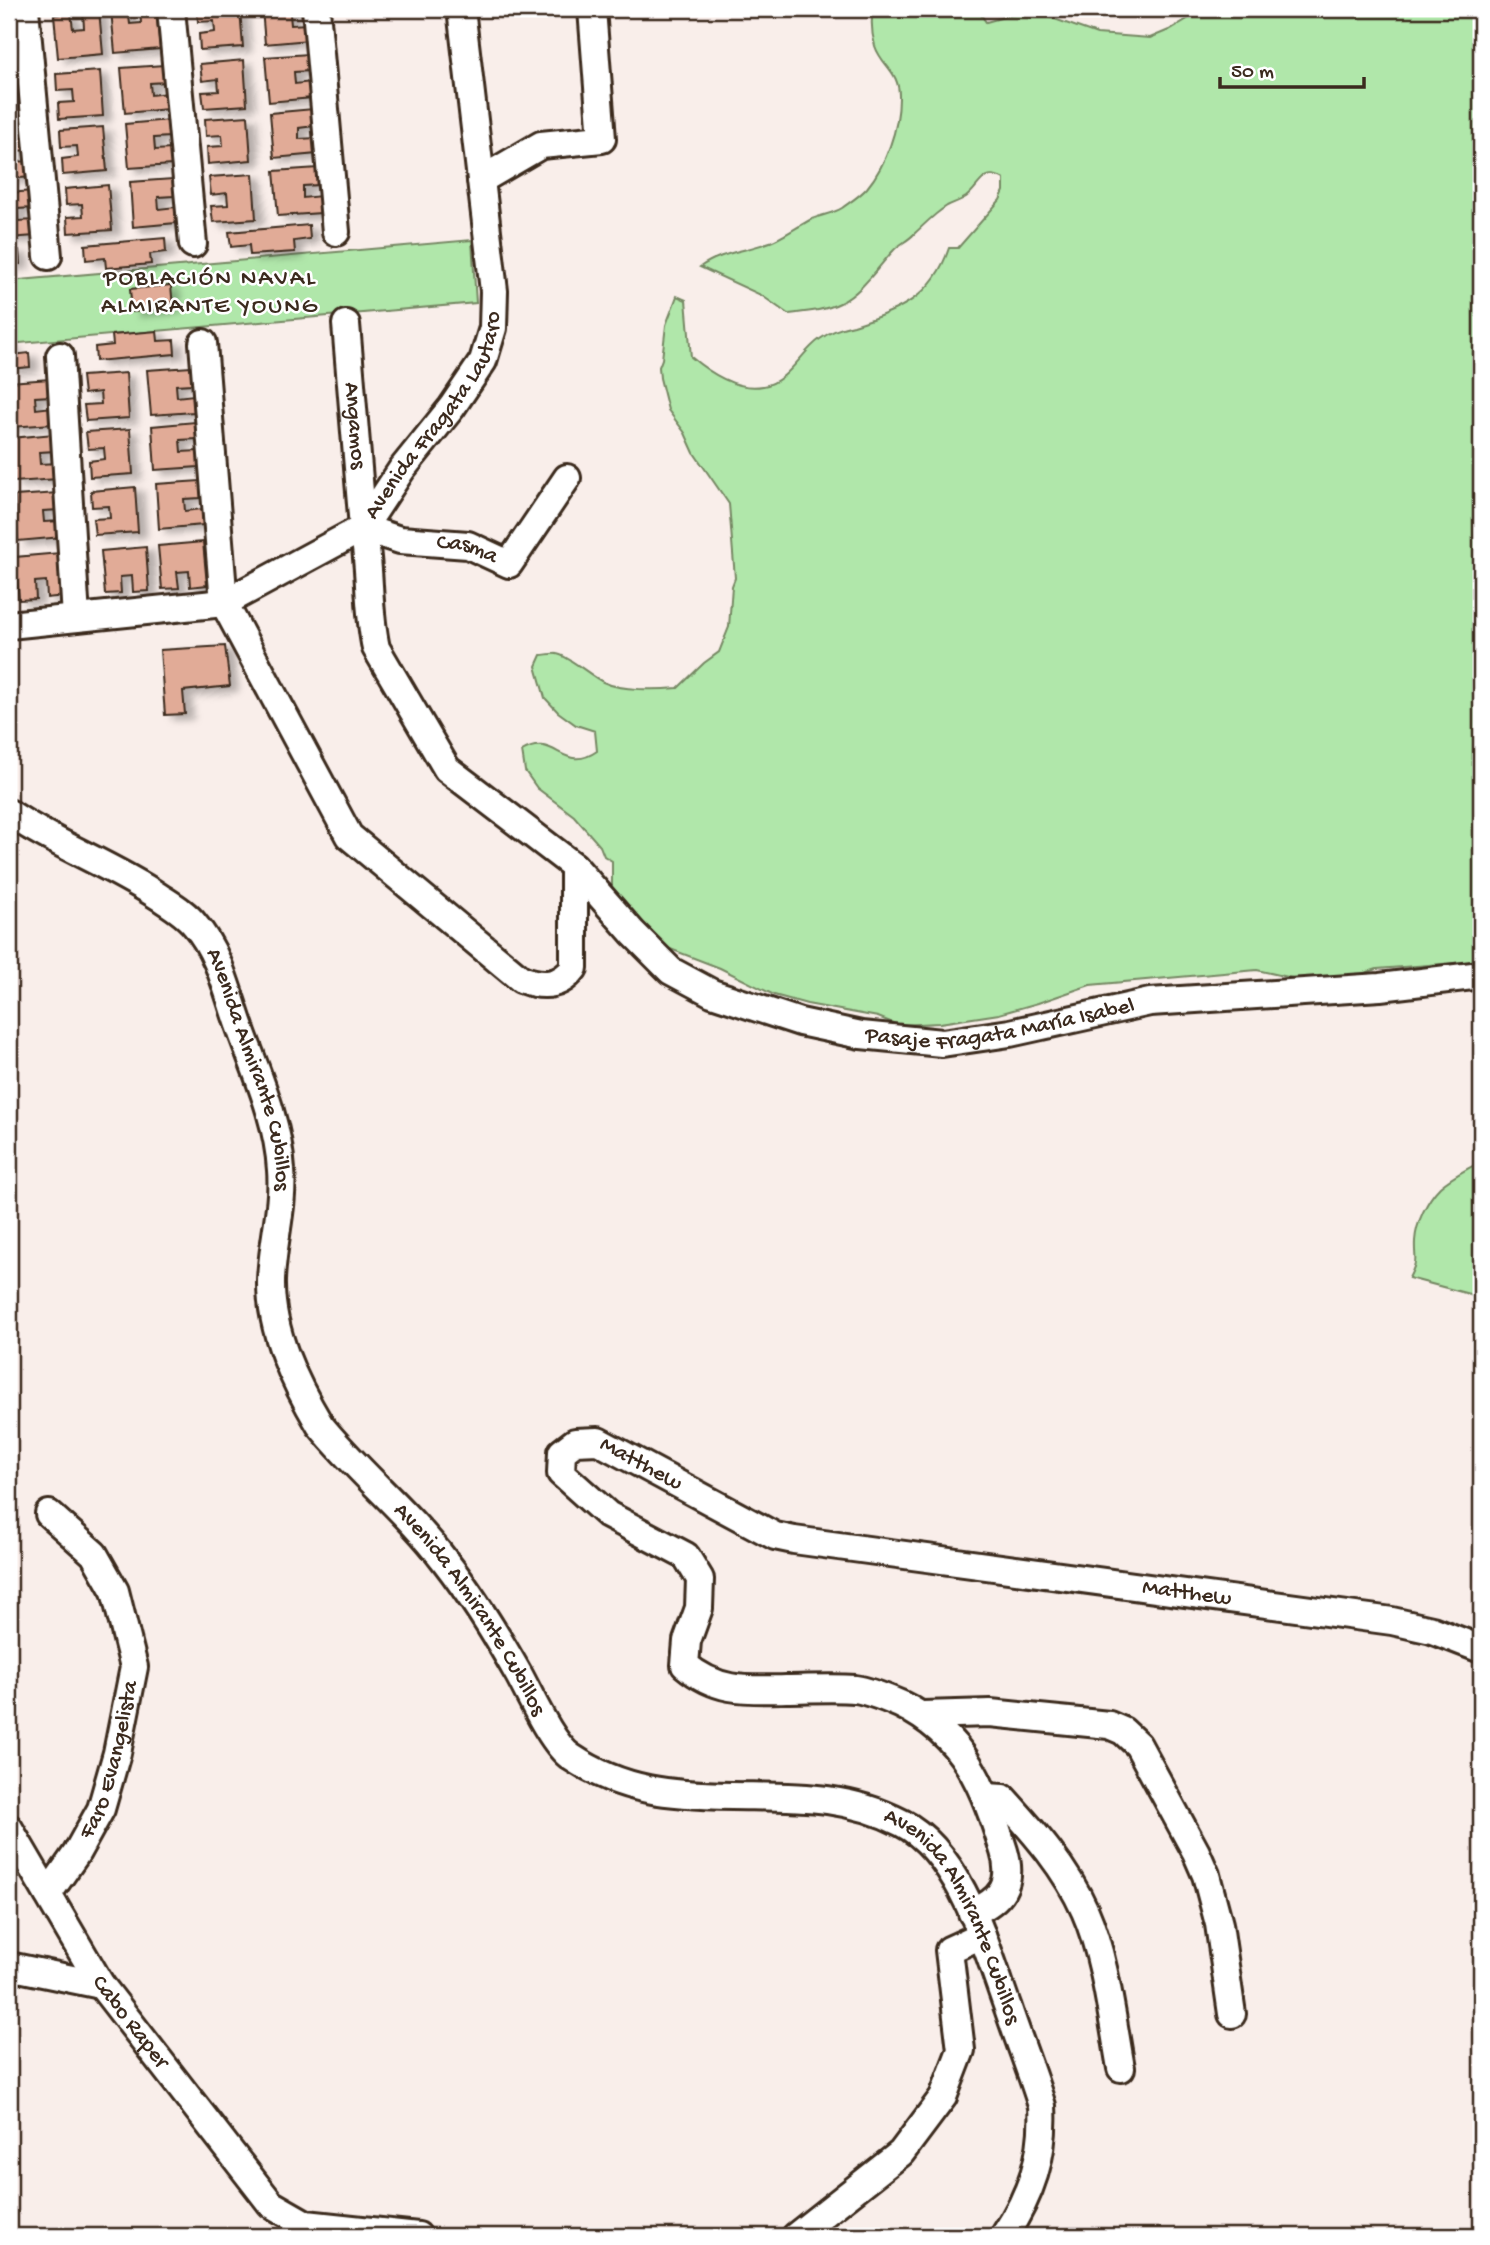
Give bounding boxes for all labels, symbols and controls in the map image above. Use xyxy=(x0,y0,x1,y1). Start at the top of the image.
scale bar xyxy=(1220,46,1364,90)
text: 50 m xyxy=(1231,61,1274,86)
district label: POBLACIÓN NAVAL ALMIRANTE YOUNG xyxy=(101,265,319,322)
street label: Avenida Fragata Lautaro xyxy=(359,311,507,525)
street label: Angamos xyxy=(337,381,372,471)
street label: Casma xyxy=(436,529,503,571)
street label: Avenida Almirante Cubillos xyxy=(199,944,295,1192)
street label: Pasaje Fragata María Isabel xyxy=(863,992,1137,1057)
street label: Matthew xyxy=(595,1431,687,1497)
street label: Avenida Almirante Cubillos xyxy=(387,1497,552,1721)
street label: Matthew xyxy=(1141,1574,1233,1613)
street label: Faro Evangelista xyxy=(73,1677,145,1845)
street label: Avenida Almirante Cubillos xyxy=(880,1803,1026,2028)
street label: Cabo Raper xyxy=(85,1971,176,2076)

